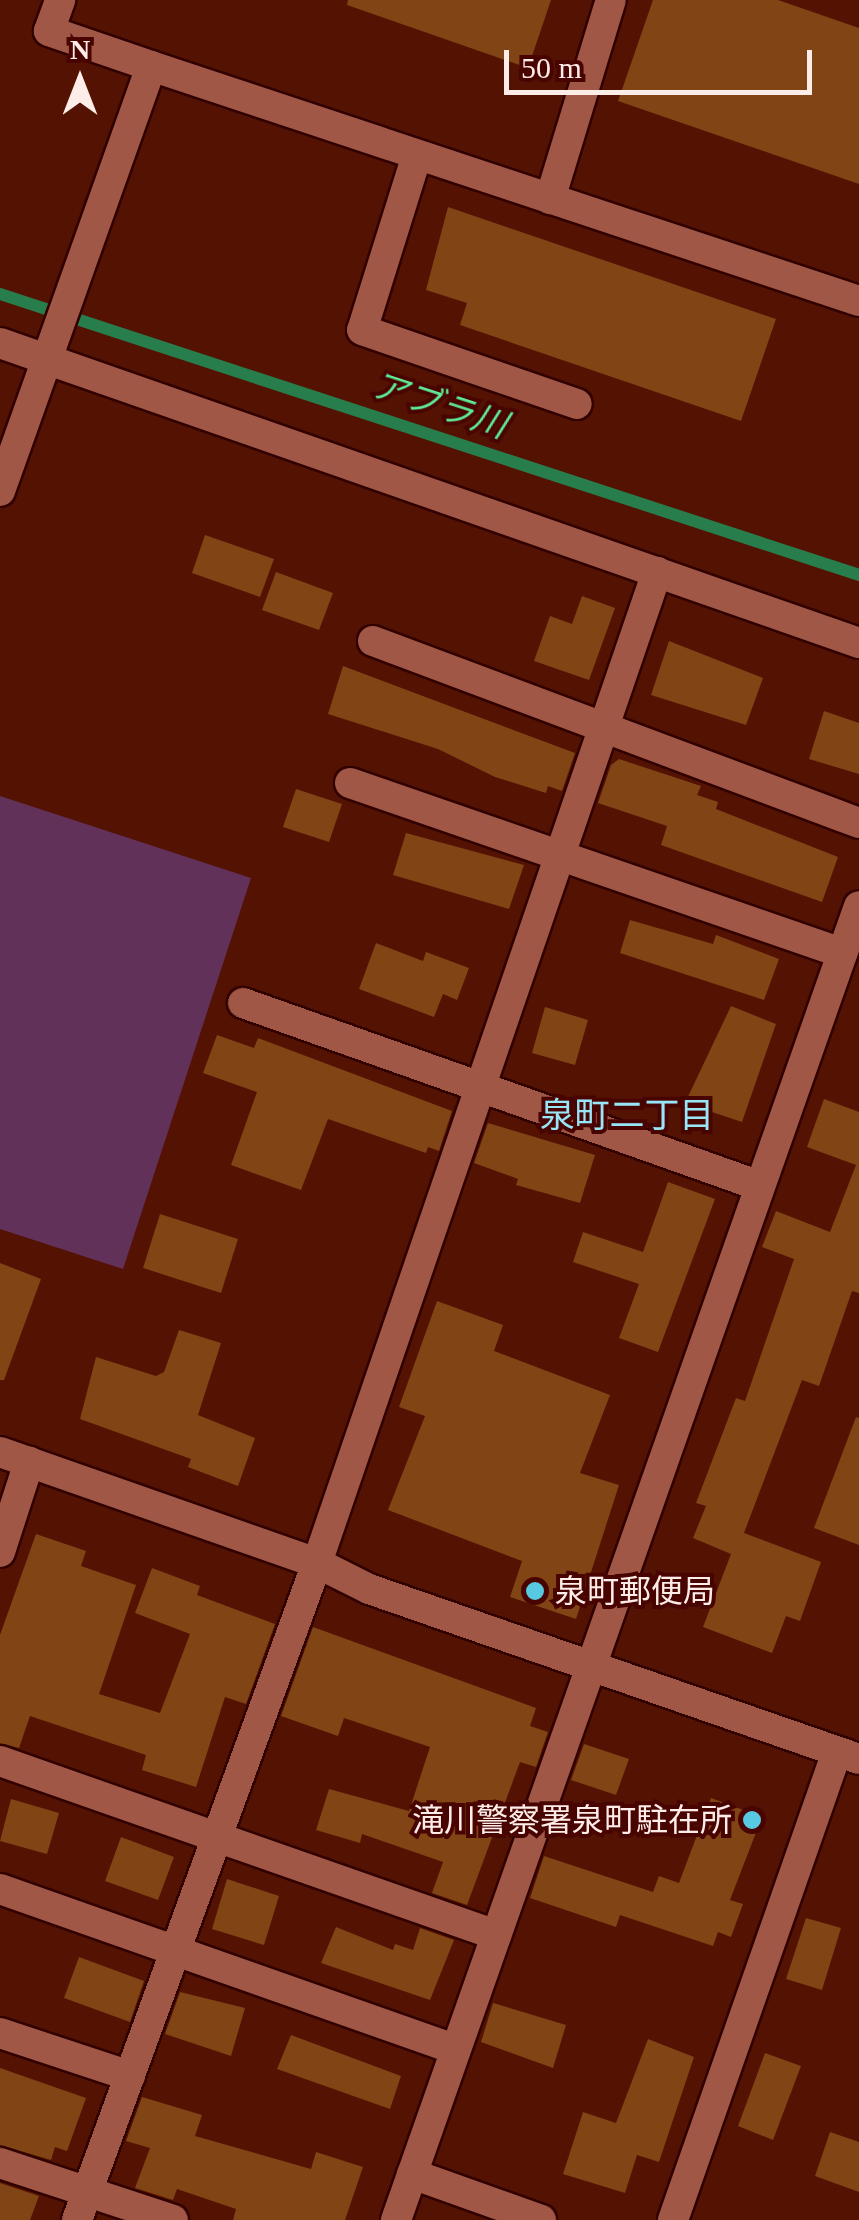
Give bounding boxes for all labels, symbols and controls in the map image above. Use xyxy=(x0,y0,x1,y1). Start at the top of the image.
north arrow xyxy=(30,30,130,130)
scale bar xyxy=(509,30,816,92)
text: N xyxy=(70,34,90,65)
text: 50 m xyxy=(521,51,582,84)
water label: アブラ川 xyxy=(366,364,512,448)
district label: 泉町二丁目 xyxy=(540,1095,714,1137)
place label: 泉町郵便局 xyxy=(555,1572,715,1610)
marker: 泉町郵便局 xyxy=(524,1580,546,1602)
place label: 滝川警察署泉町駐在所 xyxy=(412,1801,732,1839)
marker: 滝川警察署泉町駐在所 xyxy=(741,1809,763,1831)

